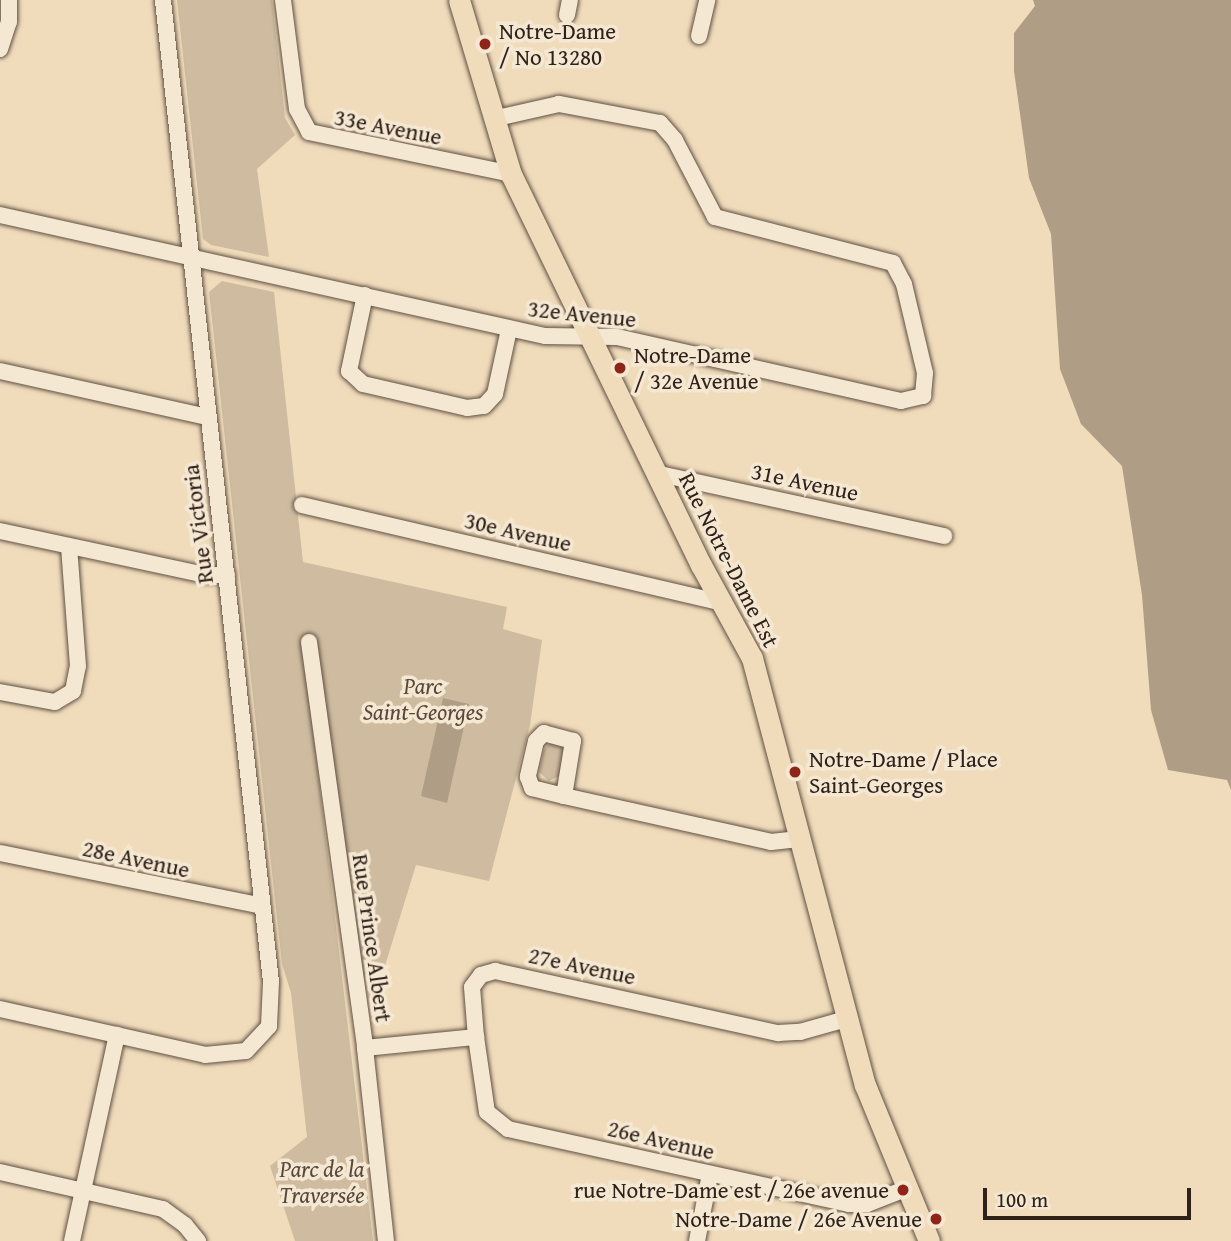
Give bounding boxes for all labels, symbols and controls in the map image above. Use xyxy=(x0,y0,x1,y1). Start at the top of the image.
place label: Notre-Dame / No 13280 xyxy=(499,17,616,71)
marker: Notre-Dame / No 13280 xyxy=(477,36,493,52)
street label: 33e Avenue xyxy=(332,103,444,151)
street label: 32e Avenue xyxy=(527,295,637,333)
place label: Notre-Dame / 32e Avenue xyxy=(634,341,759,395)
marker: Notre-Dame / 32e Avenue xyxy=(612,360,628,376)
street label: 31e Avenue xyxy=(749,457,861,507)
street label: Rue Victoria xyxy=(177,463,219,585)
street label: Rue Notre-Dame Est xyxy=(673,468,785,652)
street label: 30e Avenue xyxy=(462,506,574,558)
park label: Parc Saint-Georges xyxy=(363,672,483,726)
place label: Notre-Dame / Place Saint-Georges xyxy=(809,745,998,799)
marker: Notre-Dame / Place Saint-Georges xyxy=(787,764,803,780)
street label: 28e Avenue xyxy=(80,834,192,884)
street label: Rue Prince Albert xyxy=(347,852,397,1024)
street label: 27e Avenue xyxy=(526,941,638,991)
street label: 26e Avenue xyxy=(605,1114,717,1166)
park label: Parc de la Traversée xyxy=(279,1155,365,1209)
scale bar xyxy=(986,1174,1194,1218)
place label: rue Notre-Dame est / 26e avenue xyxy=(574,1176,889,1204)
marker: rue Notre-Dame est / 26e avenue xyxy=(895,1182,911,1198)
text: 100 m xyxy=(996,1184,1048,1215)
place label: Notre-Dame / 26e Avenue xyxy=(675,1205,922,1233)
marker: Notre-Dame / 26e Avenue xyxy=(928,1211,944,1227)

